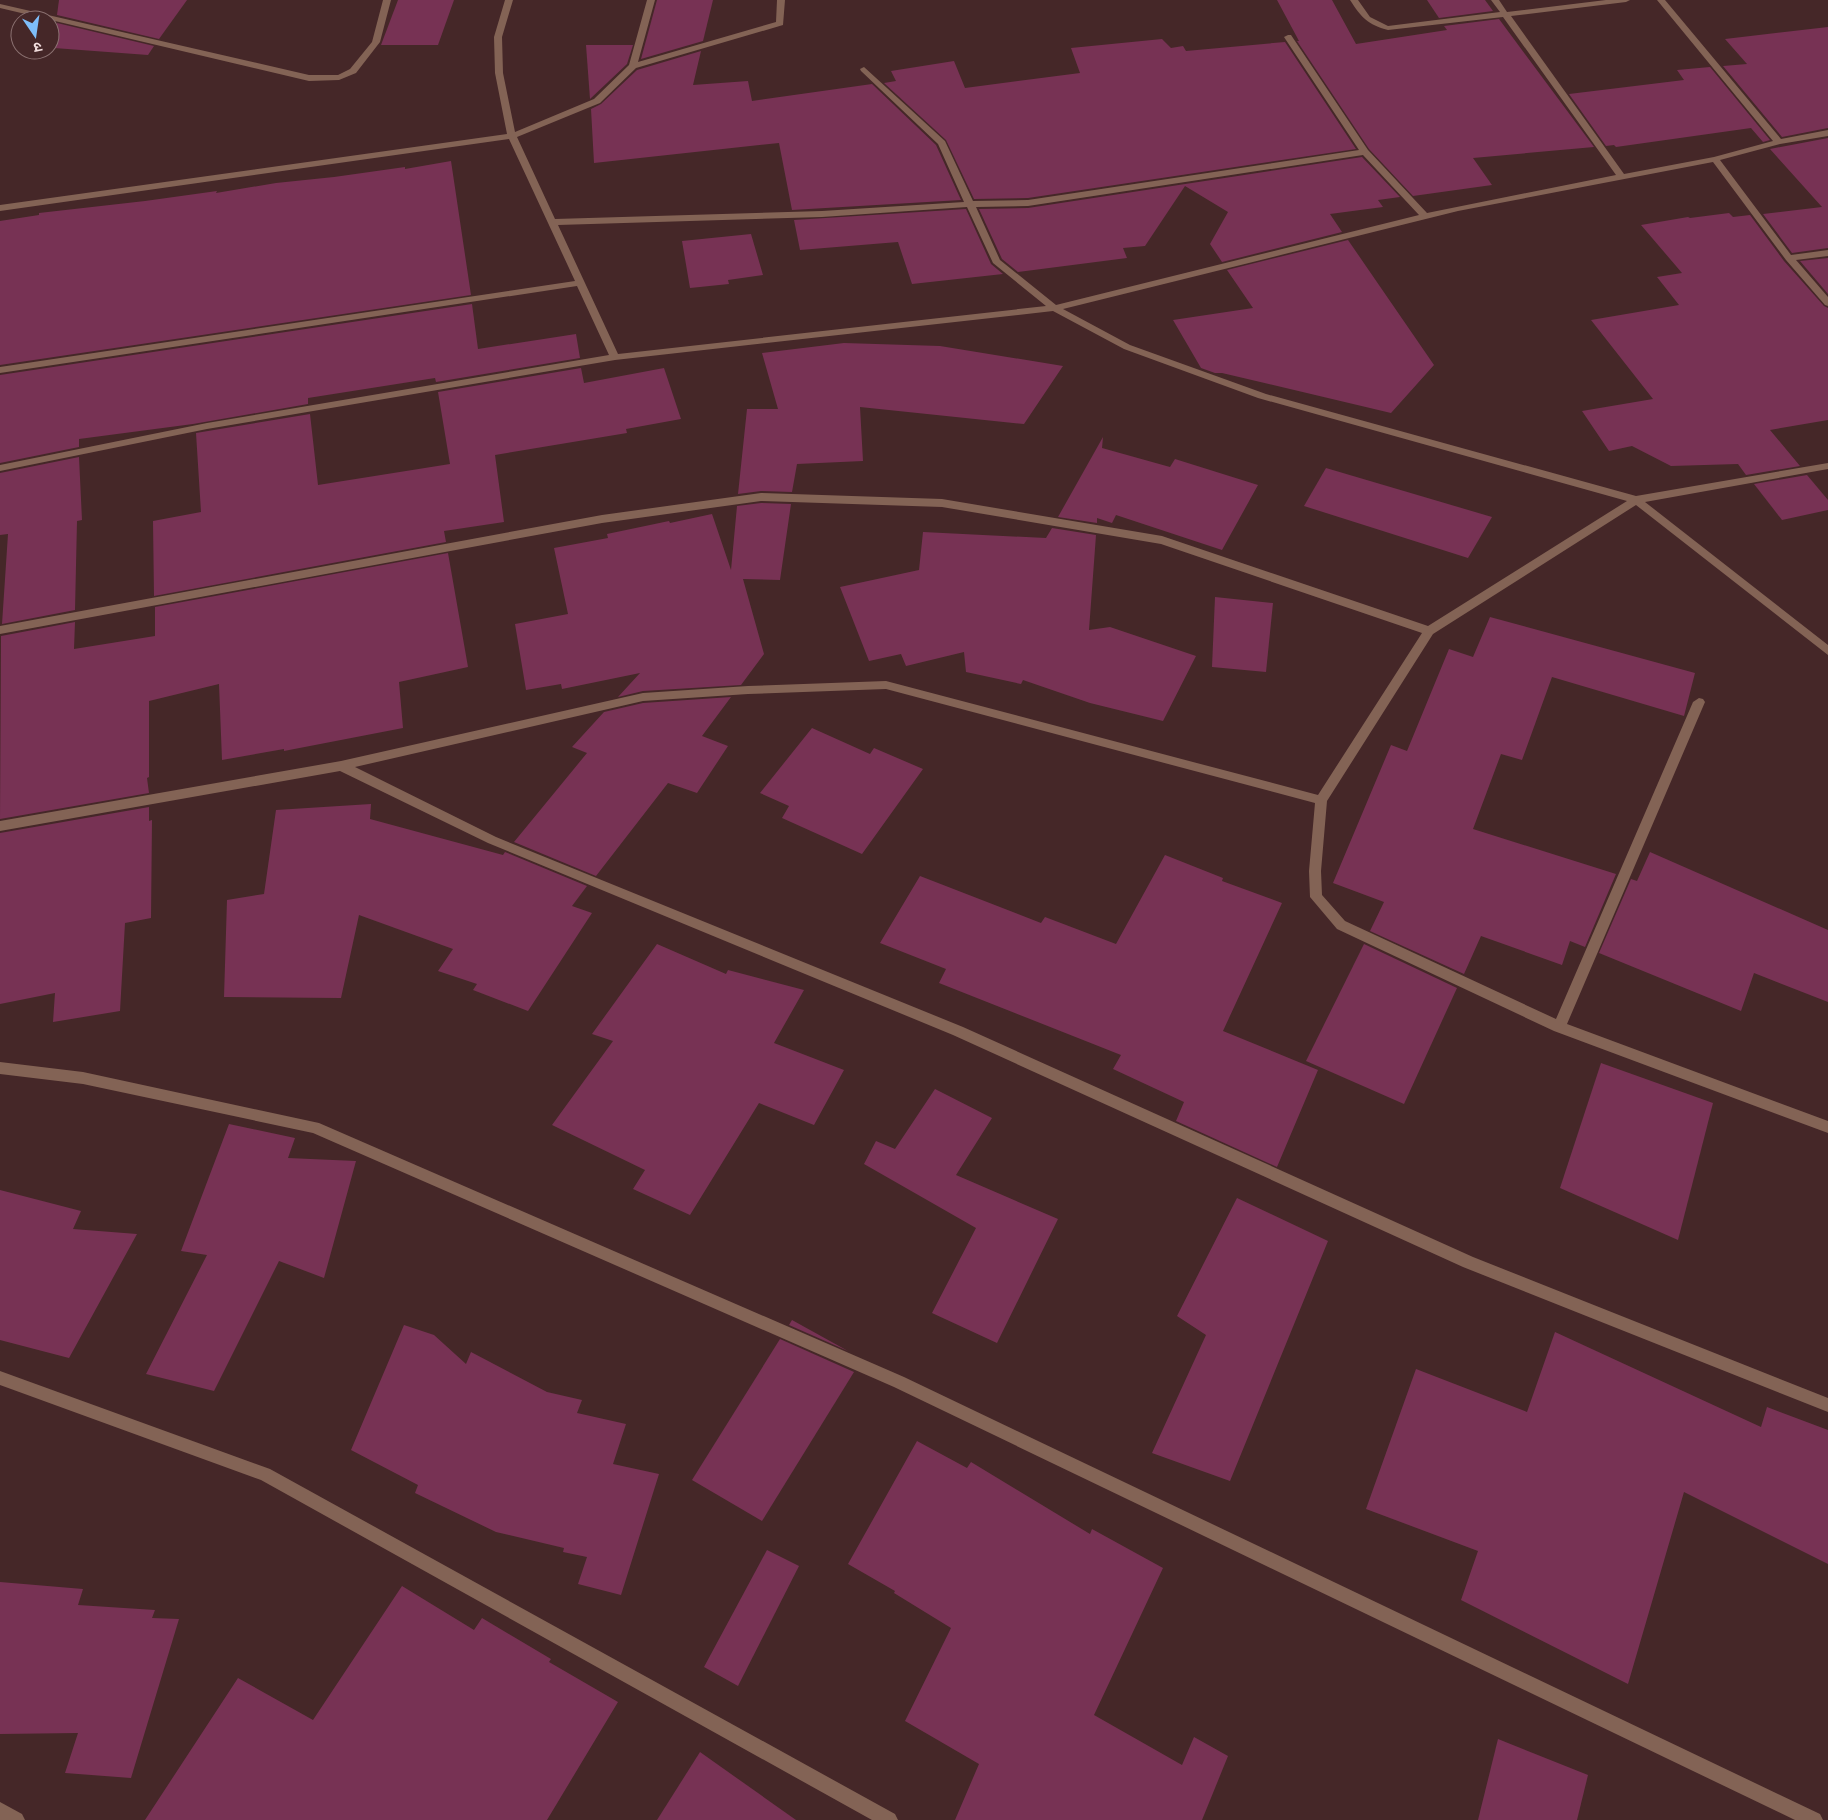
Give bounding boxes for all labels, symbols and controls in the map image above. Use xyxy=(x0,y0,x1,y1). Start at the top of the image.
north arrow xyxy=(10,10,60,60)
text: उ xyxy=(31,39,44,57)

